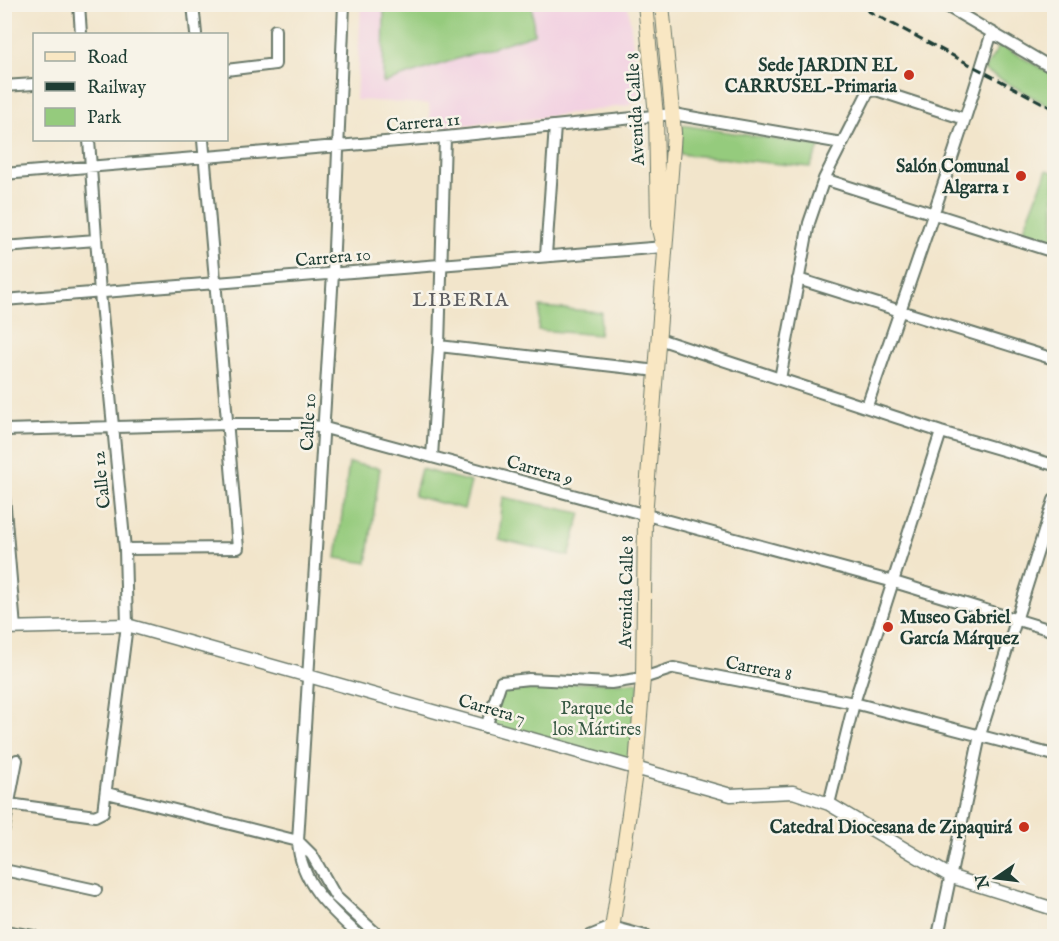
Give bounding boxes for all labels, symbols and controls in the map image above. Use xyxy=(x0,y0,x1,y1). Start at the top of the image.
legend xyxy=(33,33,228,141)
text: Road xyxy=(87,47,128,70)
street label: Avenida Calle 8 xyxy=(622,52,651,167)
place label: Sede JARDIN EL CARRUSEL-Primaria xyxy=(725,55,898,99)
marker: Sede JARDIN EL CARRUSEL-Primaria xyxy=(902,68,916,82)
text: Railway xyxy=(87,77,146,100)
text: Park xyxy=(87,107,122,130)
street label: Carrera 11 xyxy=(385,109,461,138)
place label: Salón Comunal Algarra 1 xyxy=(896,156,1010,200)
marker: Salón Comunal Algarra 1 xyxy=(1014,169,1028,183)
street label: Carrera 10 xyxy=(294,244,372,273)
district label: LIBERIA xyxy=(412,288,510,313)
street label: Calle 10 xyxy=(296,392,323,452)
street label: Calle 12 xyxy=(88,450,117,510)
street label: Carrera 9 xyxy=(504,451,576,492)
street label: Avenida Calle 8 xyxy=(615,535,640,650)
place label: Museo Gabriel García Márquez xyxy=(900,607,1020,651)
marker: Museo Gabriel García Márquez xyxy=(881,620,895,634)
street label: Carrera 8 xyxy=(723,652,794,687)
street label: Carrera 7 xyxy=(455,690,528,731)
park label: Parque de los Mártires xyxy=(553,698,641,742)
place label: Catedral Diocesana de Zipaquirá xyxy=(770,817,1013,840)
marker: Catedral Diocesana de Zipaquirá xyxy=(1017,820,1031,834)
north arrow xyxy=(966,848,1026,908)
text: N xyxy=(972,872,995,891)

